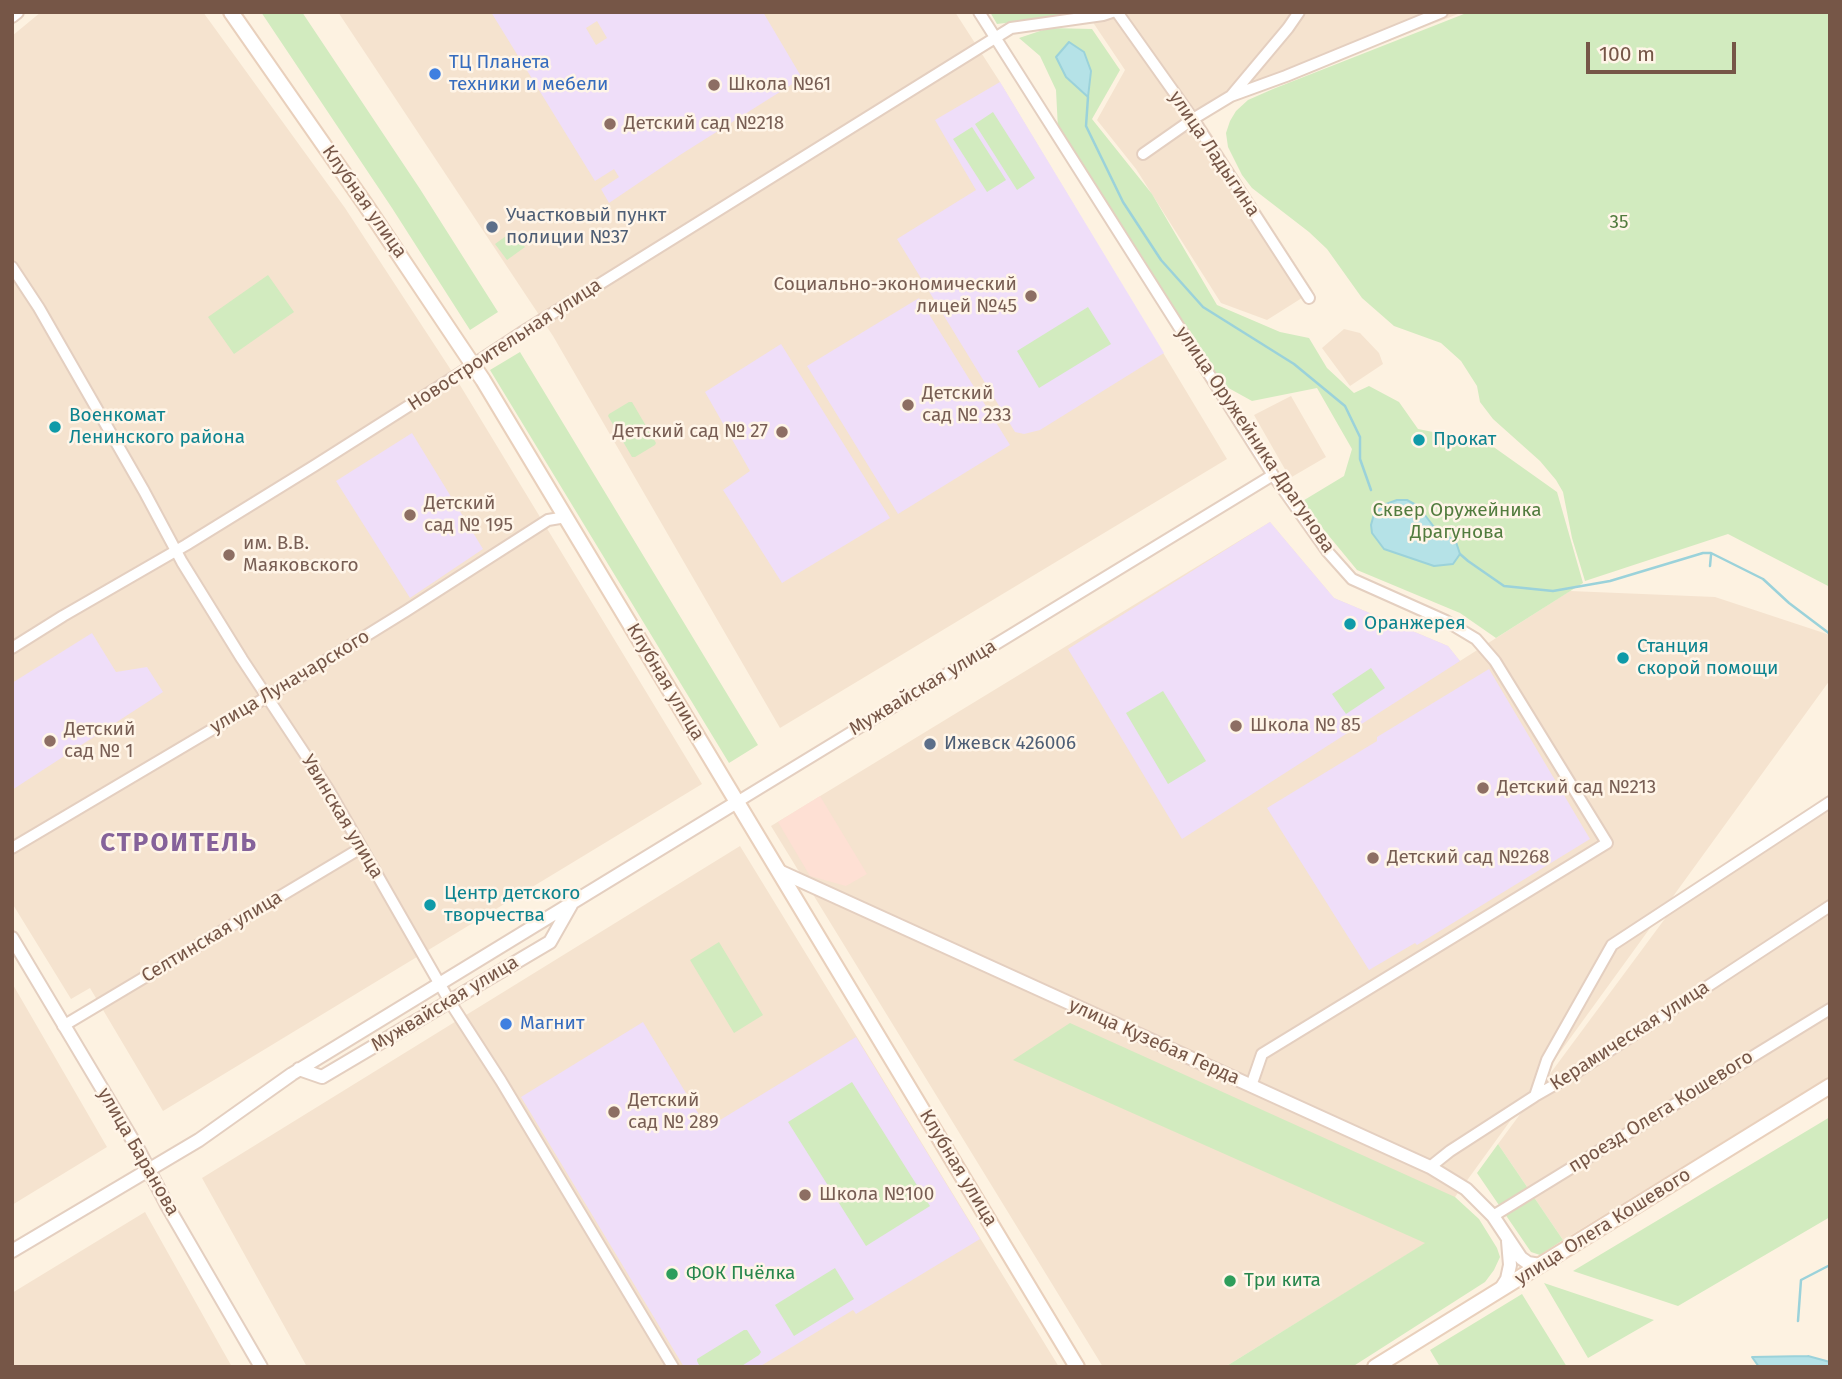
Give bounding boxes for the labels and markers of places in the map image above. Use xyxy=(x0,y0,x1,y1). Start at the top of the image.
place label: ТЦ Планета техники и мебели xyxy=(449,52,609,96)
marker: ТЦ Планета техники и мебели xyxy=(427,66,443,82)
place label: Школа №61 xyxy=(728,74,831,96)
marker: Школа №61 xyxy=(706,77,722,93)
place label: Детский сад №218 xyxy=(624,113,784,135)
marker: Детский сад №218 xyxy=(602,116,618,132)
place label: Участковый пункт полиции №37 xyxy=(506,205,666,249)
marker: Участковый пункт полиции №37 xyxy=(484,219,500,235)
place label: Социально-экономический лицей №45 xyxy=(774,274,1017,318)
marker: Социально-экономический лицей №45 xyxy=(1023,288,1039,304)
place label: Детский сад № 233 xyxy=(922,383,1011,427)
marker: Детский сад № 233 xyxy=(900,397,916,413)
place label: Военкомат Ленинского района xyxy=(69,405,245,449)
marker: Военкомат Ленинского района xyxy=(47,419,63,435)
place label: Детский сад № 27 xyxy=(613,421,768,443)
marker: Детский сад № 27 xyxy=(774,424,790,440)
place label: Прокат xyxy=(1433,429,1496,451)
marker: Прокат xyxy=(1411,432,1427,448)
place label: Детский сад № 195 xyxy=(424,493,513,537)
marker: Детский сад № 195 xyxy=(402,507,418,523)
place label: им. В.В. Маяковского xyxy=(243,533,359,577)
marker: им. В.В. Маяковского xyxy=(221,547,237,563)
place label: Оранжерея xyxy=(1364,613,1466,635)
marker: Оранжерея xyxy=(1342,616,1358,632)
place label: Станция скорой помощи xyxy=(1637,636,1778,680)
marker: Станция скорой помощи xyxy=(1615,650,1631,666)
place label: Школа № 85 xyxy=(1250,715,1361,737)
marker: Школа № 85 xyxy=(1228,718,1244,734)
place label: Детский сад № 1 xyxy=(64,719,135,763)
marker: Детский сад № 1 xyxy=(42,733,58,749)
place label: Ижевск 426006 xyxy=(944,733,1076,755)
marker: Ижевск 426006 xyxy=(922,736,938,752)
place label: Детский сад №213 xyxy=(1497,777,1656,799)
marker: Детский сад №213 xyxy=(1475,780,1491,796)
place label: Детский сад №268 xyxy=(1387,847,1550,869)
marker: Детский сад №268 xyxy=(1365,850,1381,866)
place label: Центр детского творчества xyxy=(444,883,580,927)
marker: Центр детского творчества xyxy=(422,897,438,913)
place label: Магнит xyxy=(520,1013,585,1035)
marker: Магнит xyxy=(498,1016,514,1032)
place label: Детский сад № 289 xyxy=(628,1090,719,1134)
marker: Детский сад № 289 xyxy=(606,1104,622,1120)
place label: Школа №100 xyxy=(819,1184,934,1206)
marker: Школа №100 xyxy=(797,1187,813,1203)
place label: ФОК Пчёлка xyxy=(686,1263,795,1285)
marker: ФОК Пчёлка xyxy=(664,1266,680,1282)
place label: Три кита xyxy=(1244,1270,1321,1292)
marker: Три кита xyxy=(1222,1273,1238,1289)

